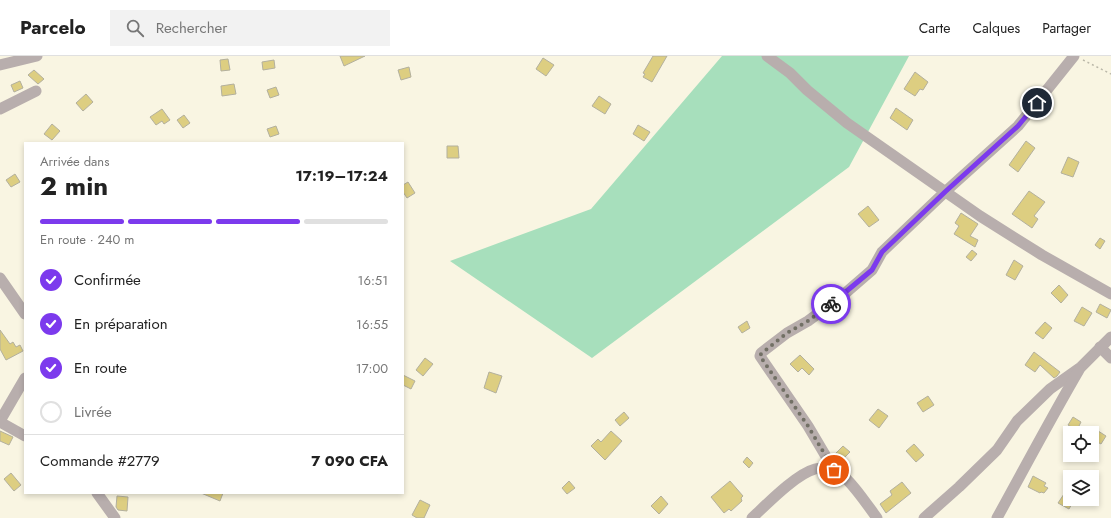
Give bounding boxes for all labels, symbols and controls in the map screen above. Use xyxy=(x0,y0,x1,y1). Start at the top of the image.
search box xyxy=(110,10,390,46)
text: Parcelo xyxy=(20,14,86,41)
icon: search xyxy=(124,17,146,39)
text: Rechercher xyxy=(156,17,227,39)
text: Carte xyxy=(919,18,950,38)
text: Calques xyxy=(972,18,1020,38)
text: Partager xyxy=(1042,18,1091,38)
pin xyxy=(1020,86,1054,120)
icon: home xyxy=(1026,92,1048,114)
text: Arrivée dans xyxy=(40,152,109,171)
text: 17:19–17:24 xyxy=(295,165,388,187)
text: 2 min xyxy=(40,167,108,205)
text: En route · 240 m xyxy=(40,230,134,249)
icon: check xyxy=(40,269,62,291)
text: Confirmée xyxy=(74,269,141,291)
text: 16:51 xyxy=(358,271,388,290)
courier xyxy=(811,284,851,324)
icon: bike xyxy=(820,293,842,315)
icon: check xyxy=(40,313,62,335)
text: En préparation xyxy=(74,313,168,335)
text: 16:55 xyxy=(356,315,388,334)
icon: check xyxy=(40,357,62,379)
text: En route xyxy=(74,357,127,379)
text: 17:00 xyxy=(356,359,388,378)
text: Livrée xyxy=(74,401,112,423)
map controls xyxy=(1063,426,1099,506)
button: locate xyxy=(1063,426,1099,462)
text: Commande #2779 xyxy=(40,450,160,472)
text: 7 090 CFA xyxy=(311,450,388,472)
pin xyxy=(817,453,851,487)
icon: bag xyxy=(823,459,845,481)
button: layers xyxy=(1063,470,1099,506)

